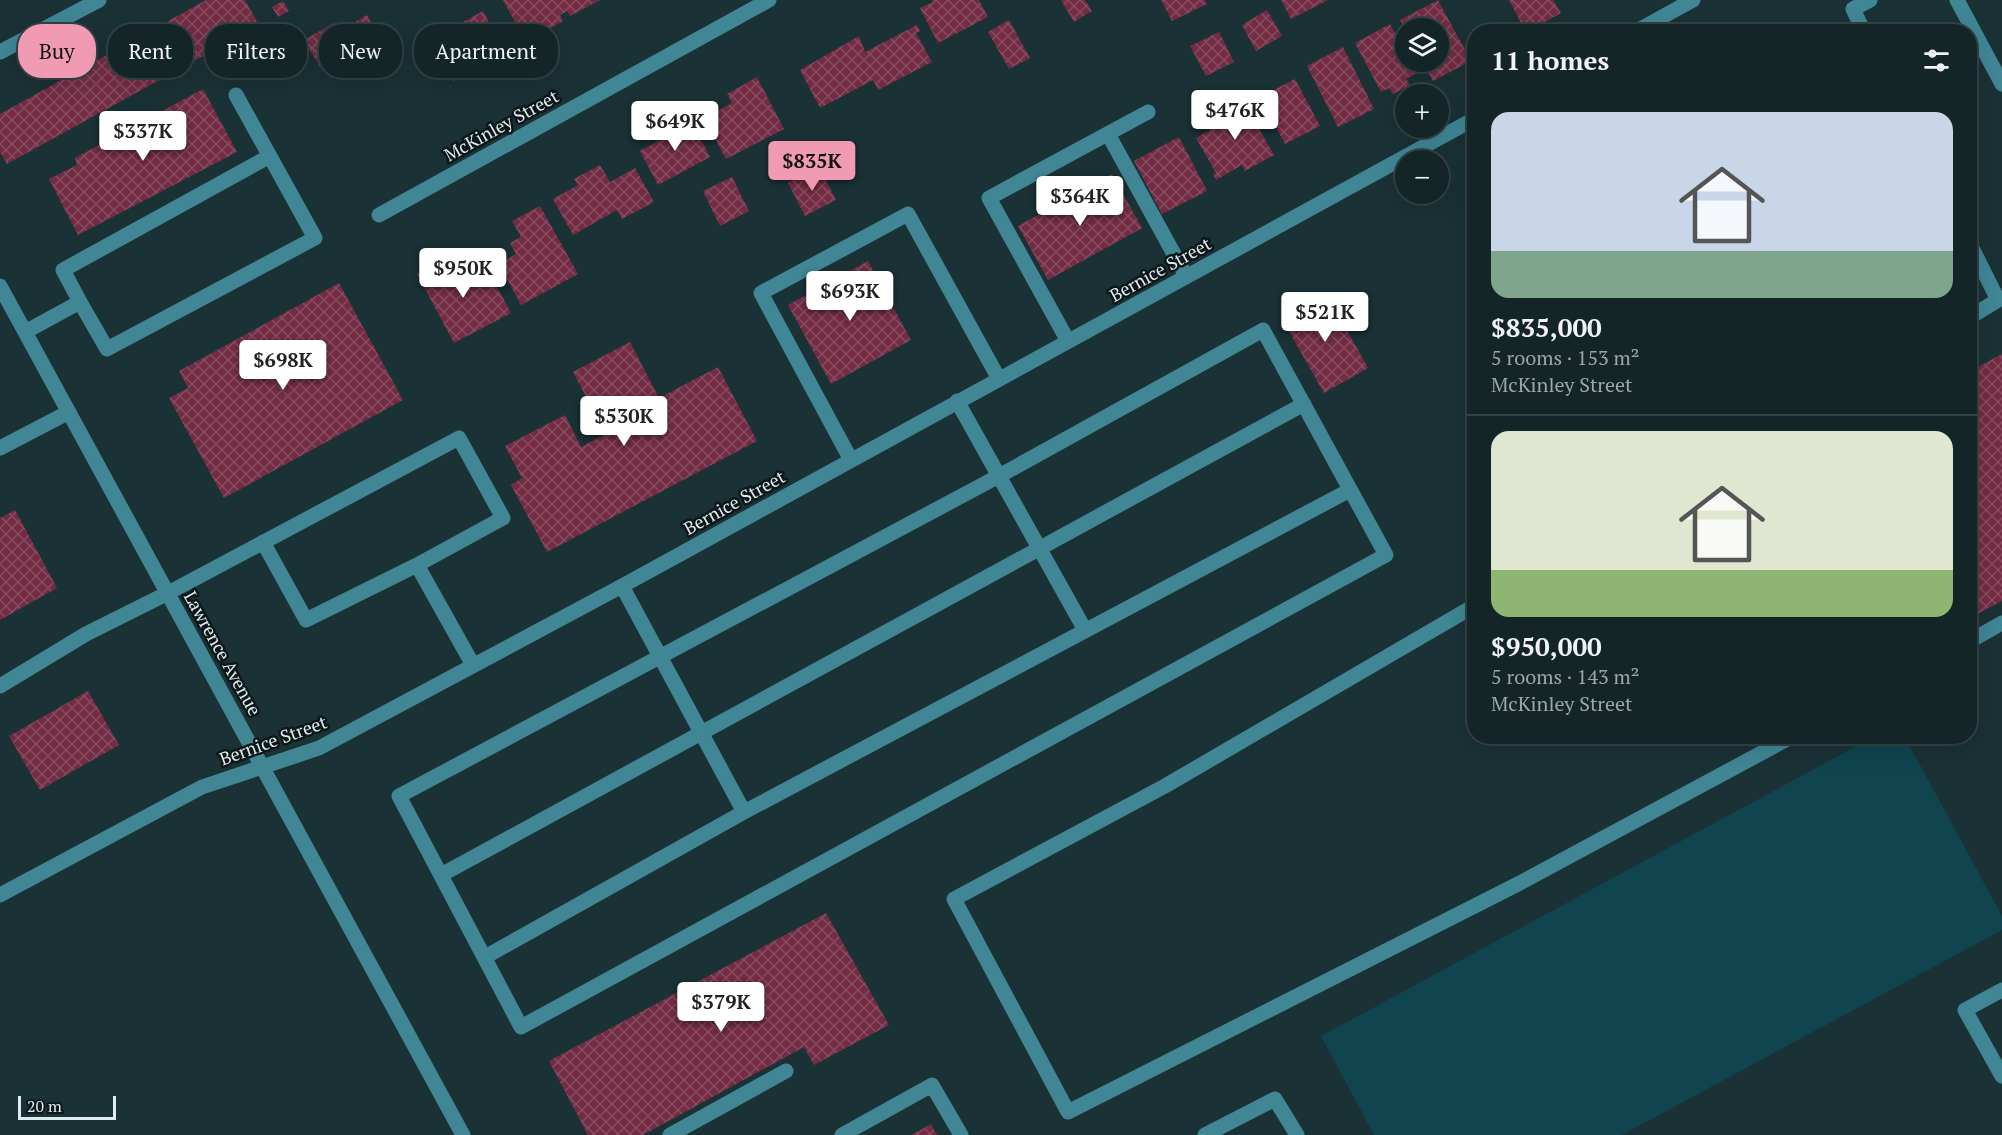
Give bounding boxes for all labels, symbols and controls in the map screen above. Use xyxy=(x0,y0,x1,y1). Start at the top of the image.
map controls xyxy=(1395,18,1449,204)
button: layers xyxy=(1395,18,1449,72)
chip: Buy xyxy=(18,24,96,78)
chip: Rent xyxy=(108,24,193,78)
chip: Filters xyxy=(205,24,307,78)
chip: New xyxy=(319,24,402,78)
chip: Apartment xyxy=(414,24,558,78)
text: 11 homes xyxy=(1491,43,1609,77)
icon: filters xyxy=(1920,44,1953,77)
street label: McKinley Street xyxy=(439,83,563,166)
button: + xyxy=(1395,84,1449,138)
pin: $476K xyxy=(1193,90,1277,141)
text: $476K xyxy=(1205,96,1265,123)
pin: $649K xyxy=(633,101,717,152)
text: $649K xyxy=(645,107,705,134)
pin: $337K xyxy=(101,111,185,162)
text: $337K xyxy=(113,117,173,144)
pin: $835K xyxy=(770,141,854,192)
text: $835K xyxy=(782,147,842,174)
button: − xyxy=(1395,150,1449,204)
icon: home xyxy=(1668,151,1776,259)
pin: $364K xyxy=(1038,176,1122,227)
text: $364K xyxy=(1050,182,1110,209)
street label: Bernice Street xyxy=(1105,231,1215,307)
pin: $950K xyxy=(421,248,505,299)
text: $950K xyxy=(433,254,493,281)
pin: $693K xyxy=(808,271,892,322)
text: $693K xyxy=(820,277,880,304)
pin: $521K xyxy=(1283,292,1367,343)
text: $521K xyxy=(1295,298,1355,325)
text: $835,000 xyxy=(1491,310,1602,344)
pin: $698K xyxy=(241,340,325,391)
text: 5 rooms · 153 m² xyxy=(1491,344,1639,371)
text: $698K xyxy=(253,346,313,373)
text: McKinley Street xyxy=(1491,371,1633,398)
pin: $530K xyxy=(582,396,666,447)
text: $530K xyxy=(594,402,654,429)
street label: Bernice Street xyxy=(679,464,789,540)
icon: home xyxy=(1668,470,1776,578)
street label: Lawrence Avenue xyxy=(179,586,267,720)
text: $950,000 xyxy=(1491,629,1602,663)
text: 5 rooms · 143 m² xyxy=(1491,663,1639,690)
text: McKinley Street xyxy=(1491,690,1633,717)
street label: Bernice Street xyxy=(216,709,330,771)
pin: $379K xyxy=(679,982,763,1033)
text: $379K xyxy=(691,988,751,1015)
scale bar xyxy=(18,1093,116,1120)
text: 20 m xyxy=(27,1095,62,1117)

